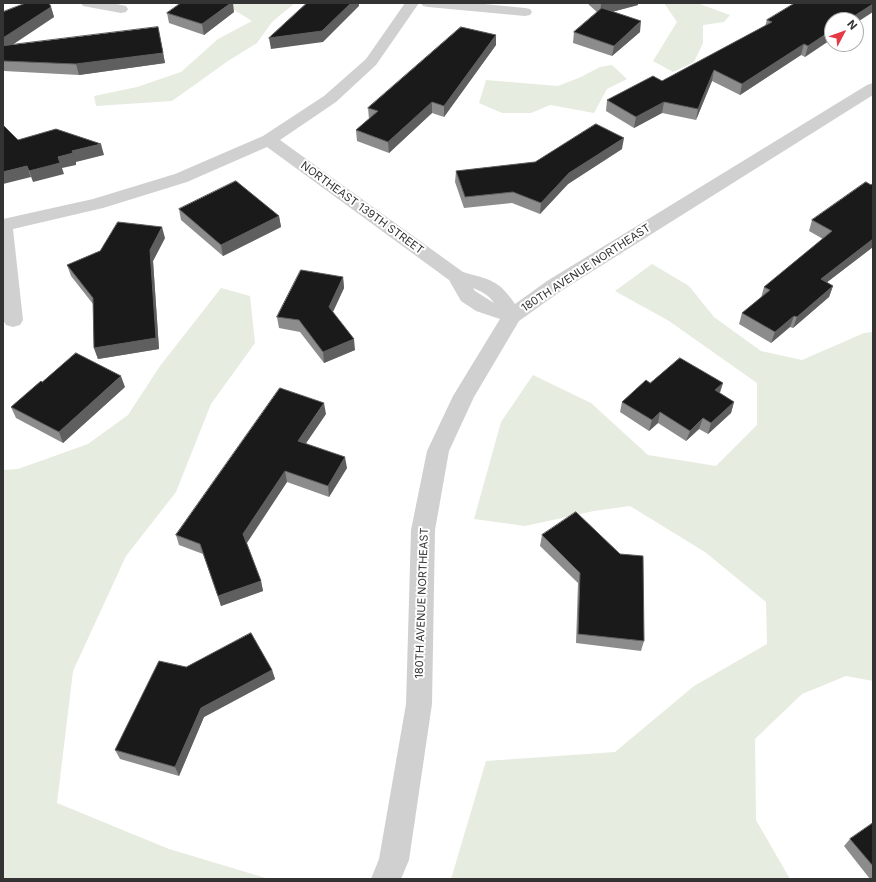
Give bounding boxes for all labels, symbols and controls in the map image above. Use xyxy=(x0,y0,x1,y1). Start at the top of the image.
north arrow xyxy=(824,12,864,52)
text: N xyxy=(844,17,860,33)
street label: NORTHEAST 139TH STREET xyxy=(298,159,426,257)
street label: 180TH AVENUE NORTHEAST xyxy=(519,221,653,315)
street label: 180TH AVENUE NORTHEAST xyxy=(413,527,431,679)

